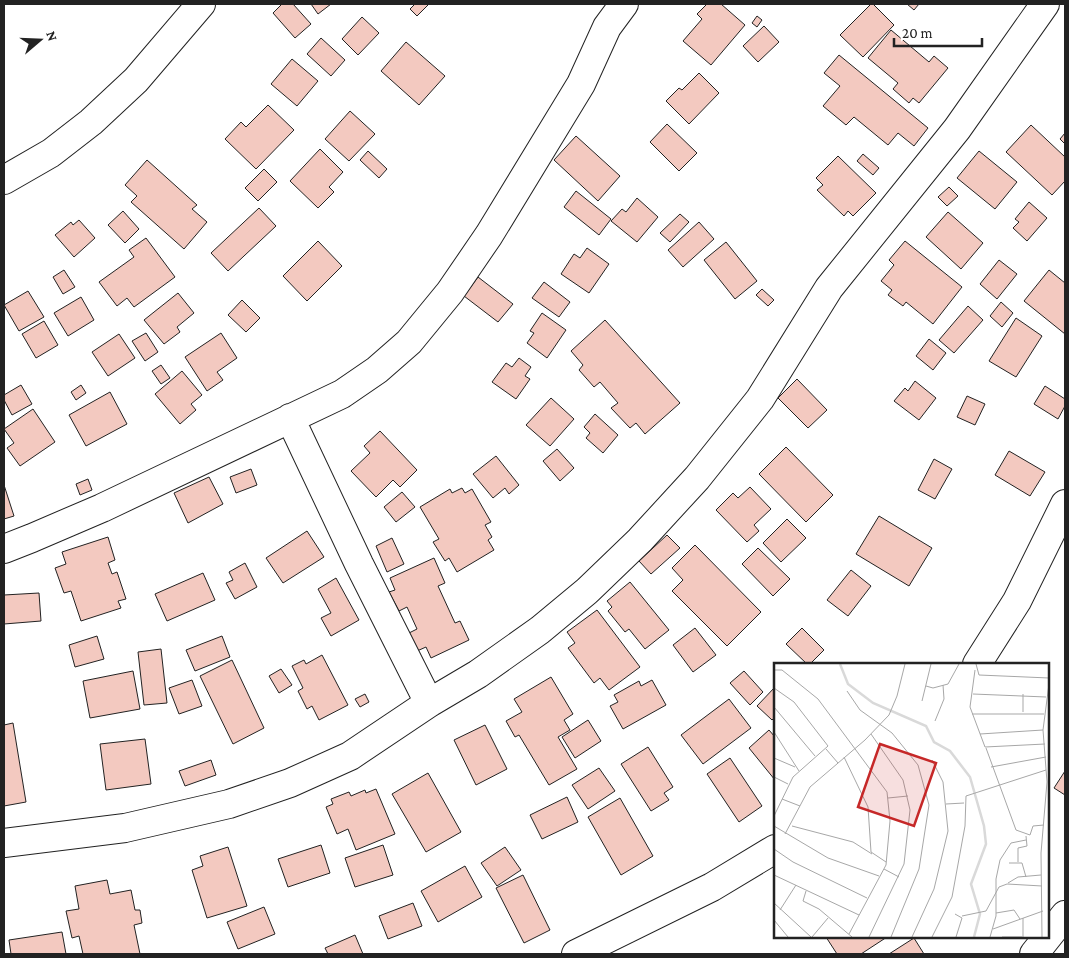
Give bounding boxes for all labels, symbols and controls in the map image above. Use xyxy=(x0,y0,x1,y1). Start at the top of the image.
north arrow xyxy=(15,15,65,65)
scale bar xyxy=(894,15,982,47)
text: 20 m xyxy=(902,25,933,41)
text: N xyxy=(43,29,62,43)
inset map xyxy=(774,663,1049,938)

